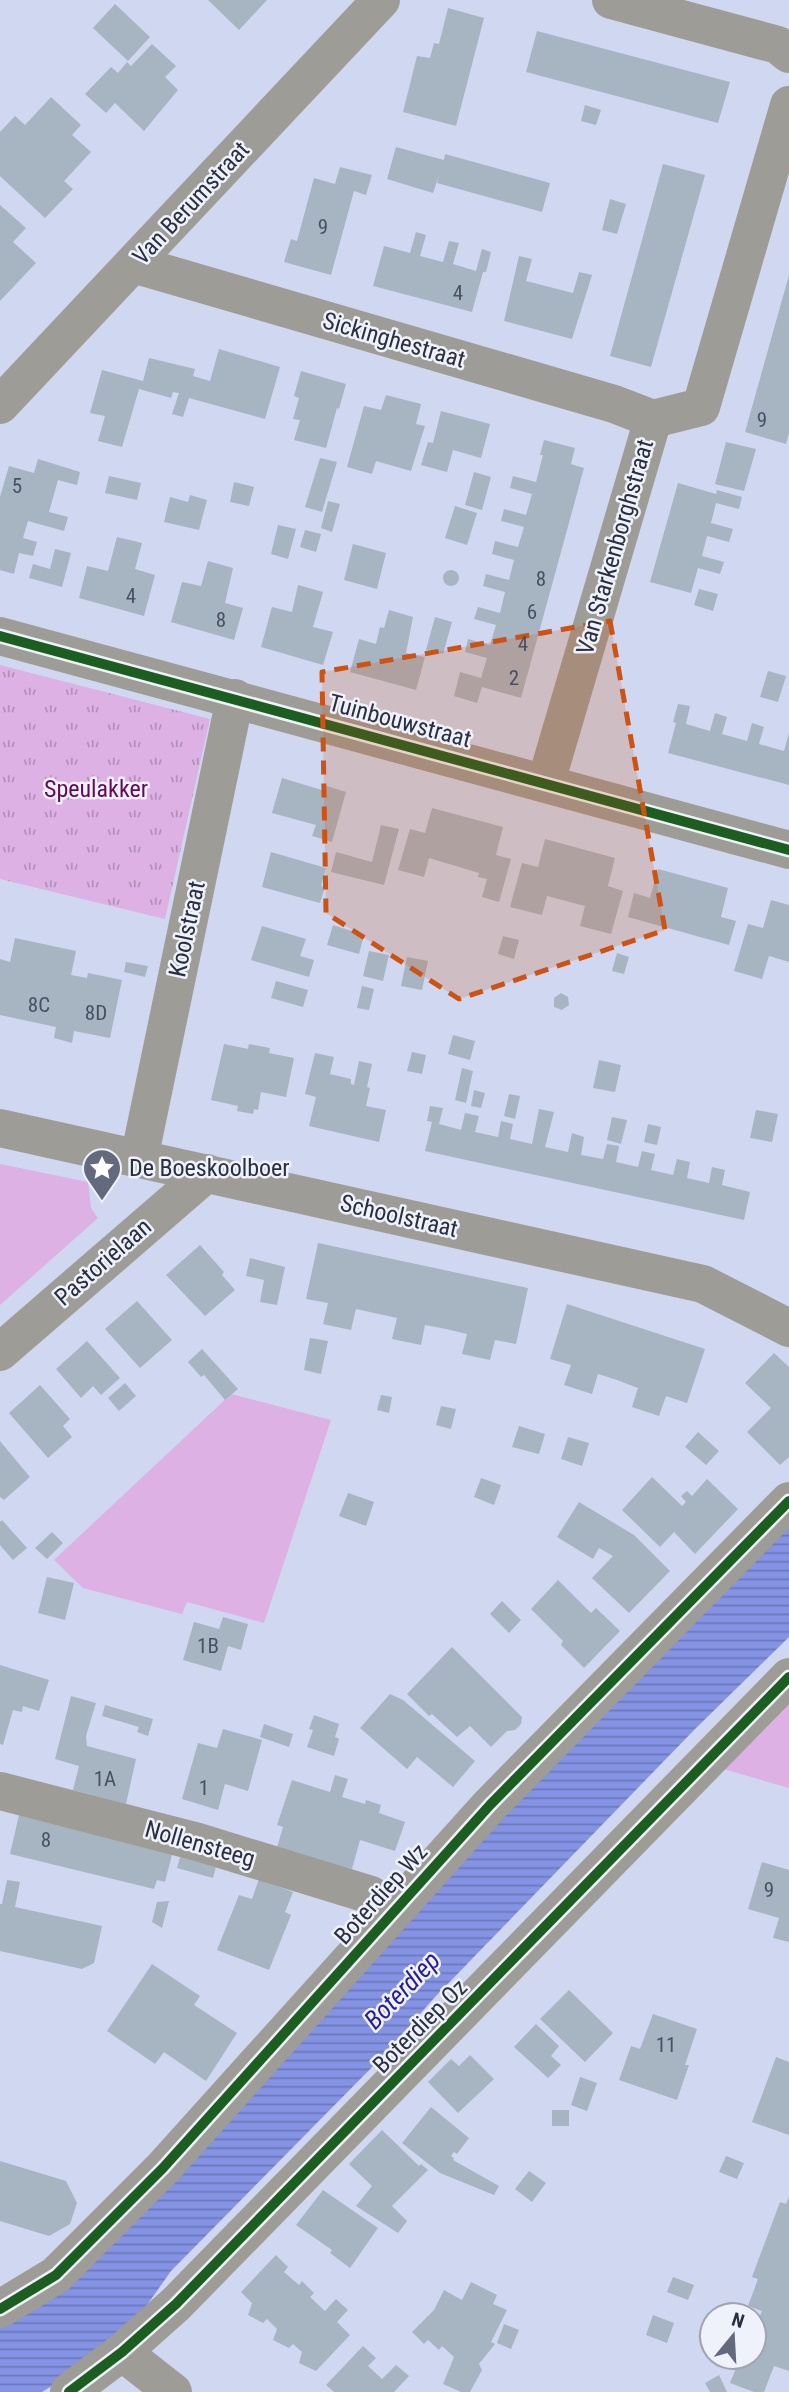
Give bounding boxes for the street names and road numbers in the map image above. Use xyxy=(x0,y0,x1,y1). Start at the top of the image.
street label: Van Berumstraat xyxy=(127,136,255,270)
street label: Sickinghestraat xyxy=(320,306,468,374)
street label: Van Starkenborghstraat xyxy=(571,436,659,658)
street label: Tuinbouwstraat xyxy=(326,689,474,753)
street label: Koolstraat xyxy=(163,878,211,980)
street label: Schoolstraat xyxy=(338,1189,460,1243)
street label: Pastorielaan xyxy=(49,1212,157,1312)
street label: Nollensteeg xyxy=(142,1815,258,1873)
street label: Boterdiep Wz xyxy=(329,1838,433,1950)
street label: Boterdiep Oz xyxy=(367,1973,473,2079)

